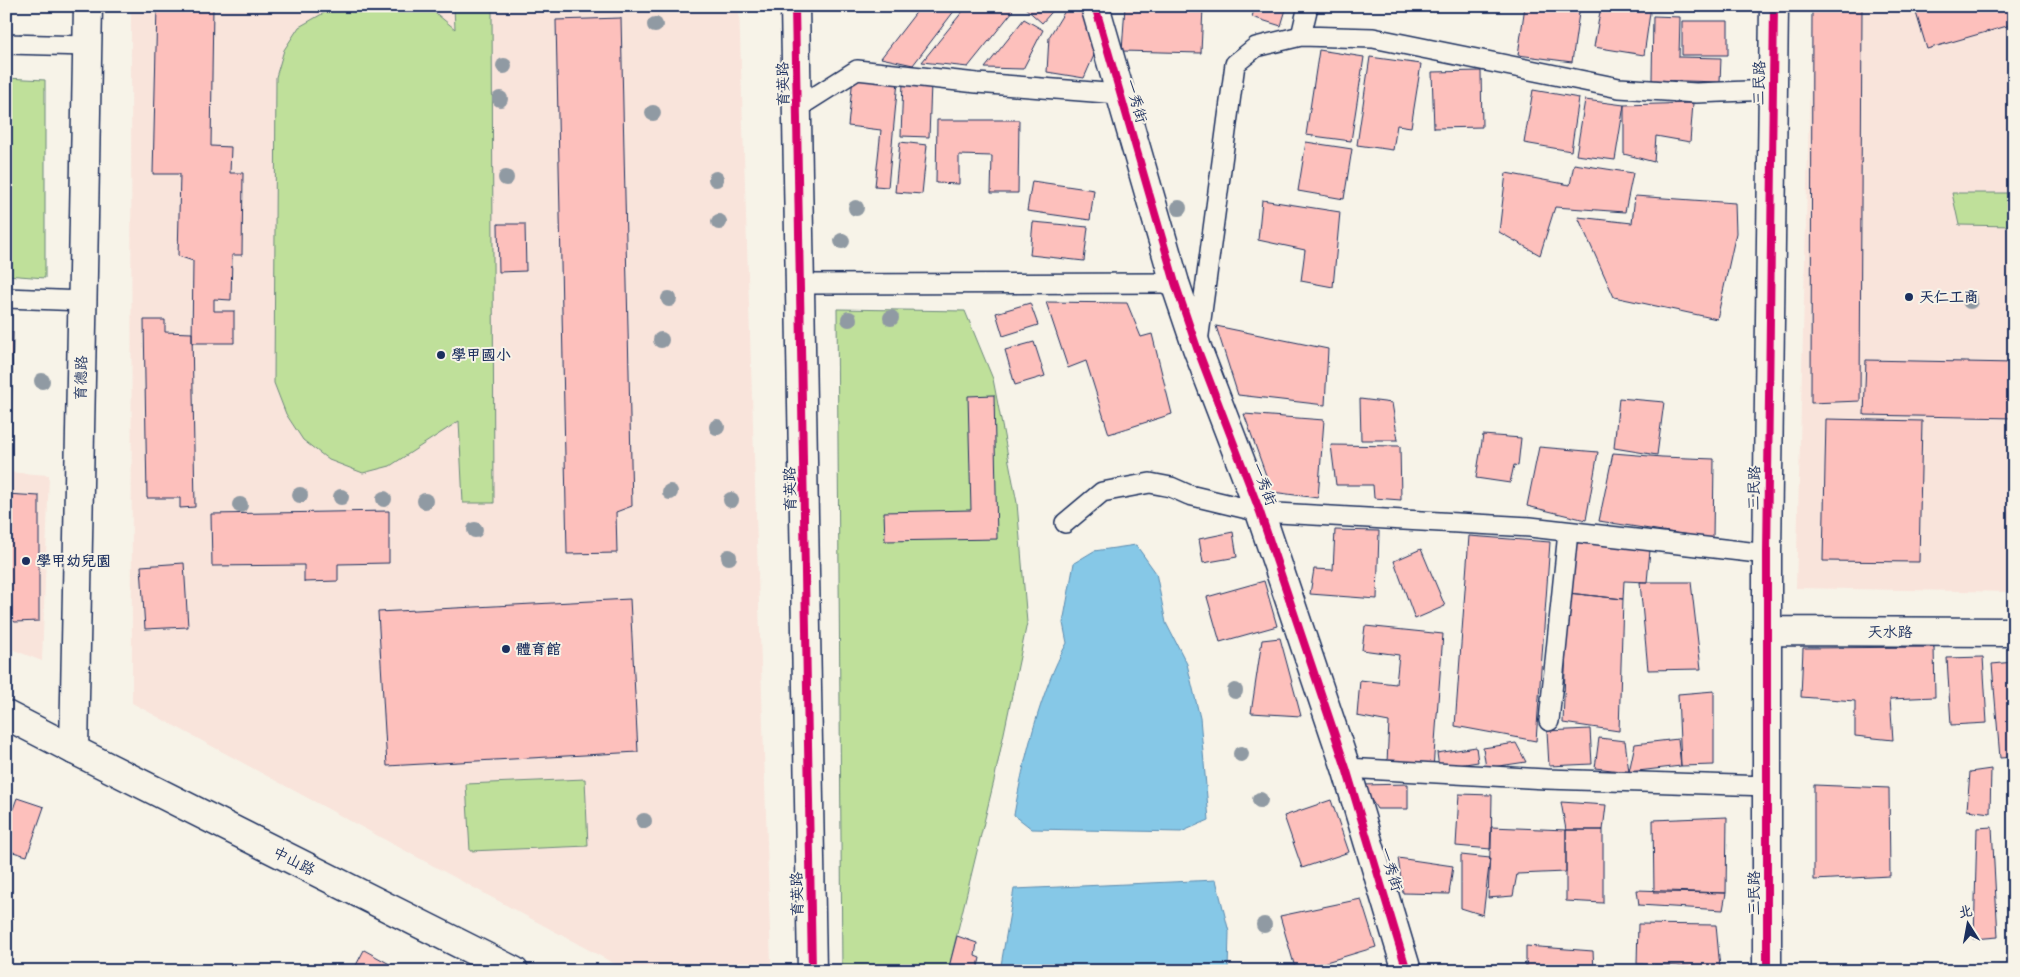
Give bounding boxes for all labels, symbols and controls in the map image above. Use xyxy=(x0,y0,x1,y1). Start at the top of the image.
street label: 三民路 xyxy=(1749,60,1769,106)
street label: 育英路 xyxy=(773,61,793,107)
street label: 一秀街 xyxy=(1120,77,1152,125)
place label: 天仁工商 xyxy=(1919,287,1979,307)
marker: 天仁工商 xyxy=(1903,291,1915,303)
place label: 學甲國小 xyxy=(451,345,511,365)
marker: 學甲國小 xyxy=(435,349,447,361)
street label: 育德路 xyxy=(71,355,91,401)
street label: 一秀街 xyxy=(1247,459,1281,509)
street label: 三民路 xyxy=(1744,465,1764,511)
street label: 育英路 xyxy=(780,466,800,512)
place label: 學甲幼兒園 xyxy=(36,551,111,571)
marker: 學甲幼兒園 xyxy=(20,555,32,567)
street label: 天水路 xyxy=(1867,622,1913,642)
place label: 體育館 xyxy=(516,639,561,659)
marker: 體育館 xyxy=(500,643,512,655)
street label: 中山路 xyxy=(269,842,319,880)
street label: 一秀街 xyxy=(1375,845,1407,893)
street label: 三民路 xyxy=(1744,870,1764,916)
street label: 育英路 xyxy=(787,871,807,917)
north arrow xyxy=(1942,900,1992,950)
text: 北 xyxy=(1957,901,1974,921)

